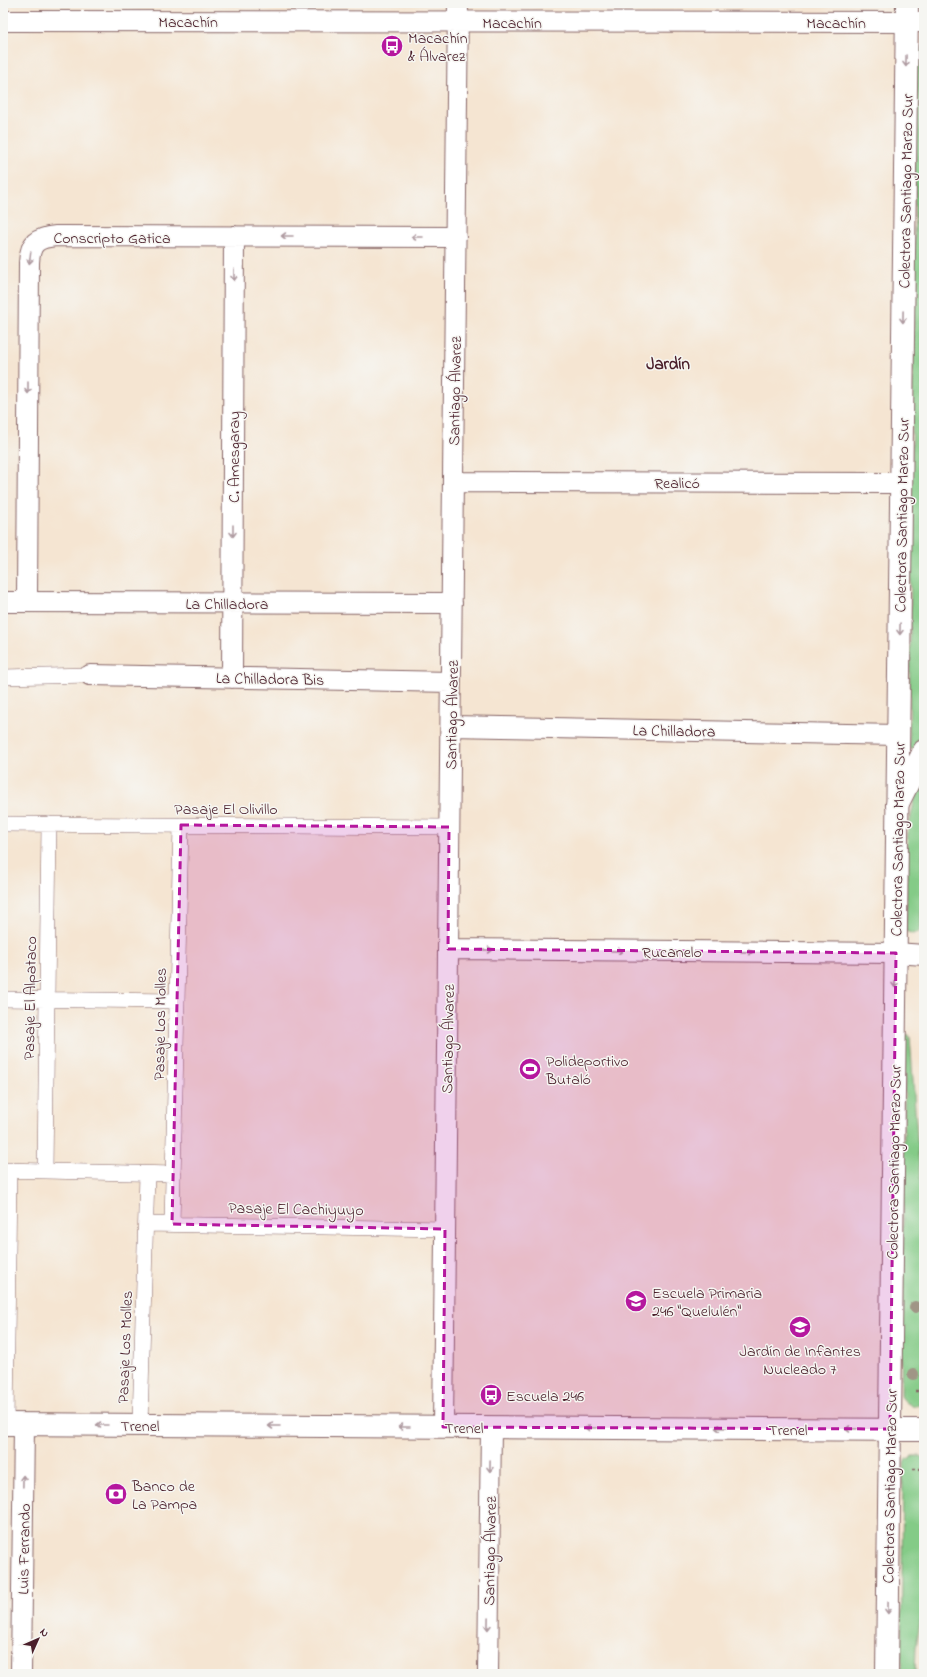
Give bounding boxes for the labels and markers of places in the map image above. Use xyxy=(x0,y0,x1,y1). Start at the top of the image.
place label: Macachín & Álvarez xyxy=(408,27,468,69)
bus stop icon: Macachín & Álvarez xyxy=(379,33,405,59)
place label: Polideportivo Butaló xyxy=(545,1050,629,1092)
sports icon: Polideportivo Butaló xyxy=(517,1056,543,1082)
place label: Escuela Primaria 246 "Quelulén" xyxy=(652,1282,762,1324)
school or university icon: Escuela Primaria 246 "Quelulén" xyxy=(623,1288,649,1314)
school or university icon: Jardín de Infantes Nucleado 7 xyxy=(787,1314,813,1340)
place label: Jardín de Infantes Nucleado 7 xyxy=(739,1340,861,1382)
bus stop icon: Escuela 246 xyxy=(478,1382,504,1408)
place label: Escuela 246 xyxy=(506,1385,584,1409)
place label: Banco de La Pampa xyxy=(131,1475,197,1517)
bank icon: Banco de La Pampa xyxy=(103,1481,129,1507)

